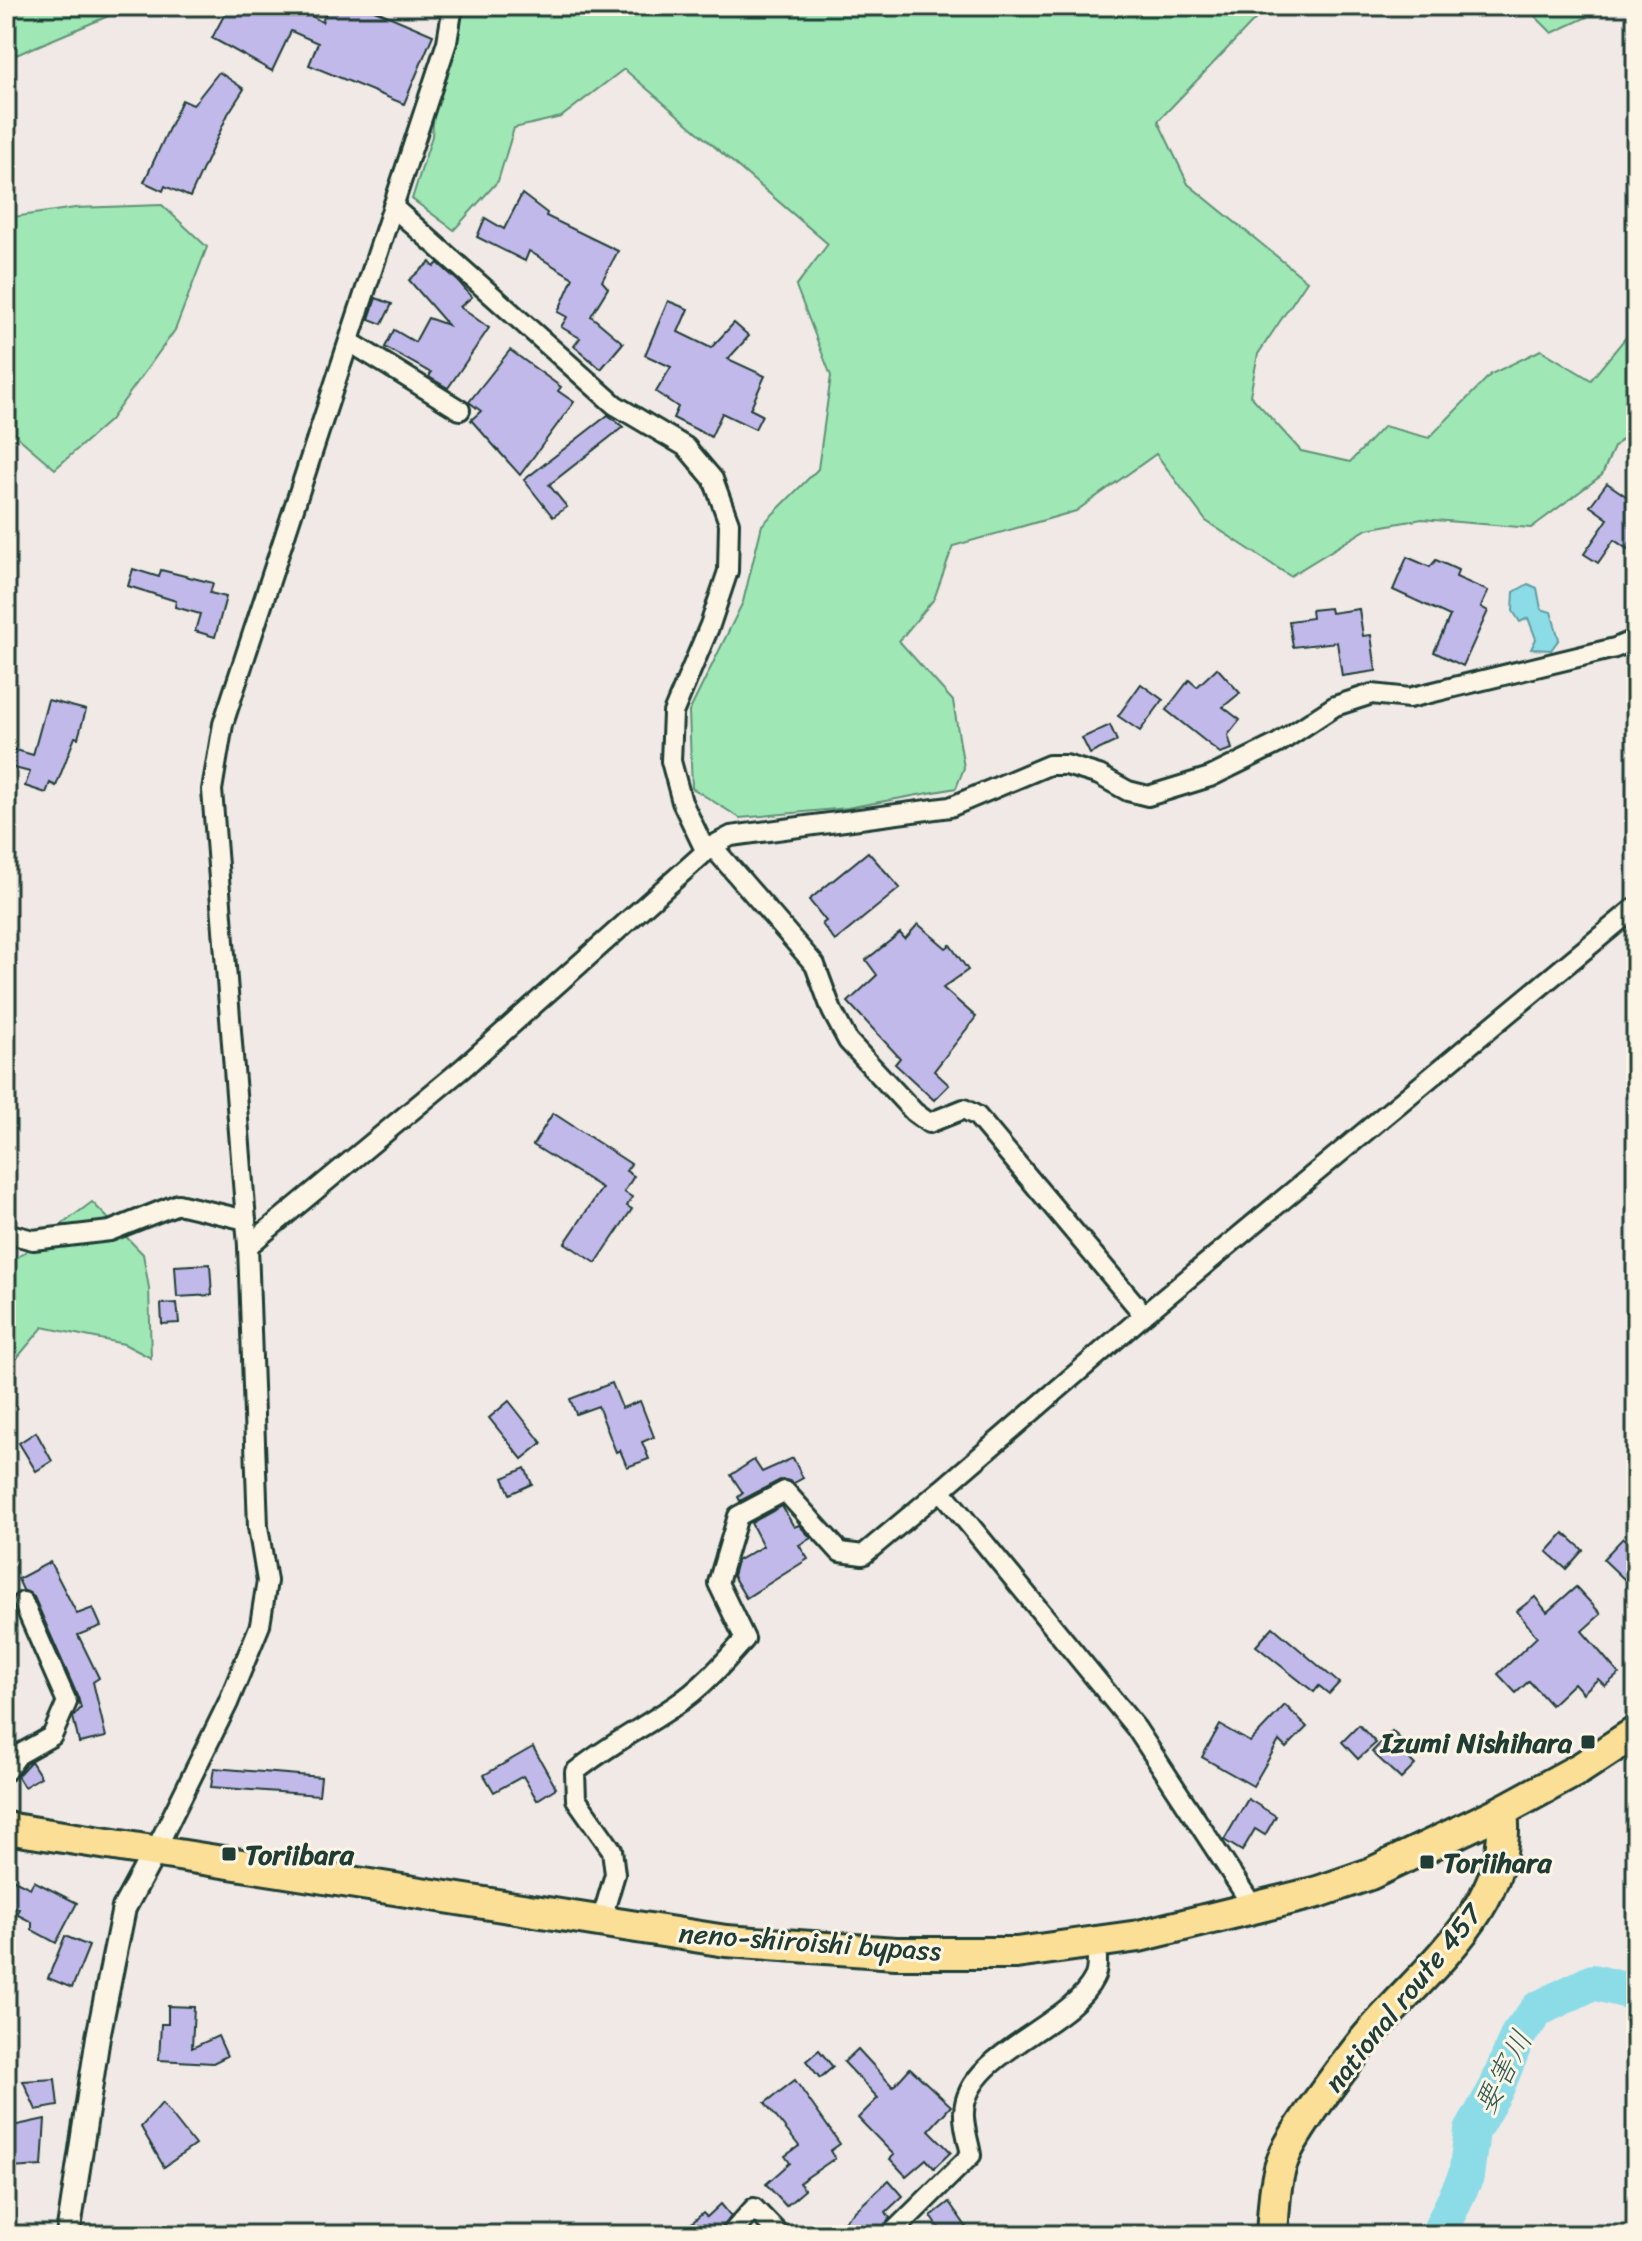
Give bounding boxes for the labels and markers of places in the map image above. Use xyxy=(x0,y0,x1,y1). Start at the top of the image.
place label: Izumi Nishihara xyxy=(1379,1718,1573,1767)
marker: Izumi Nishihara xyxy=(1579,1733,1597,1751)
place label: Toriibara xyxy=(245,1830,355,1879)
place label: Toriihara xyxy=(1443,1838,1552,1887)
marker: Toriibara xyxy=(220,1845,238,1863)
marker: Toriihara xyxy=(1418,1853,1436,1871)

